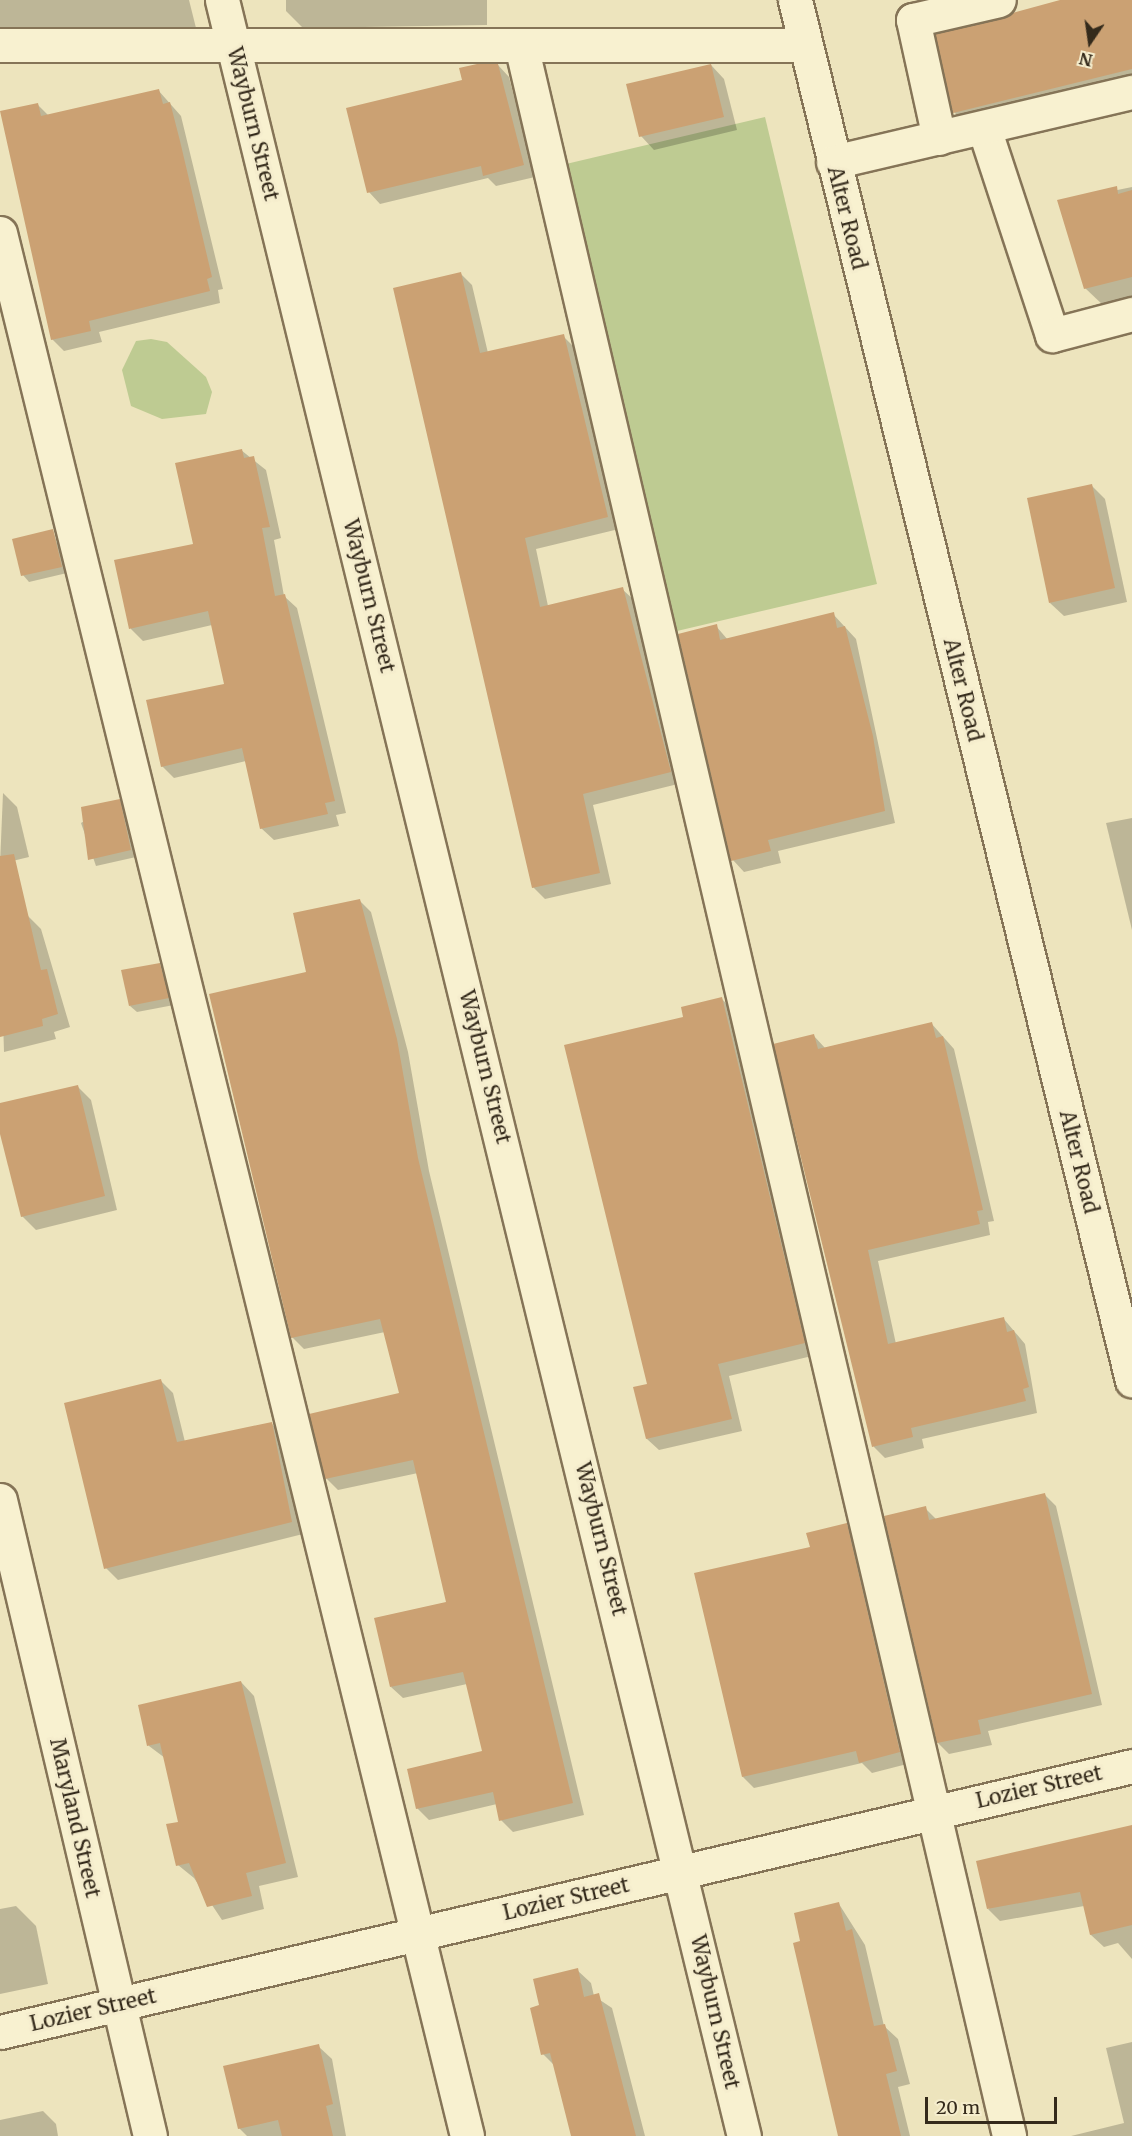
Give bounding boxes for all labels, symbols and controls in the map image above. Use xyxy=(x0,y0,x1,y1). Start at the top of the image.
north arrow xyxy=(1060,12,1120,72)
street label: Wayburn Street xyxy=(222,45,284,203)
text: N xyxy=(1078,48,1094,71)
street label: Alter Road xyxy=(822,164,872,272)
street label: Wayburn Street xyxy=(338,517,400,675)
street label: Alter Road xyxy=(938,636,988,744)
street label: Wayburn Street xyxy=(454,988,516,1146)
street label: Alter Road xyxy=(1054,1108,1104,1216)
street label: Wayburn Street xyxy=(570,1460,632,1618)
street label: Maryland Street xyxy=(44,1736,106,1900)
street label: Lozier Street xyxy=(973,1760,1105,1814)
street label: Lozier Street xyxy=(500,1872,632,1926)
street label: Wayburn Street xyxy=(685,1933,745,2091)
street label: Lozier Street xyxy=(27,1983,159,2037)
scale bar xyxy=(928,2085,1060,2123)
text: 20 m xyxy=(936,2096,980,2119)

